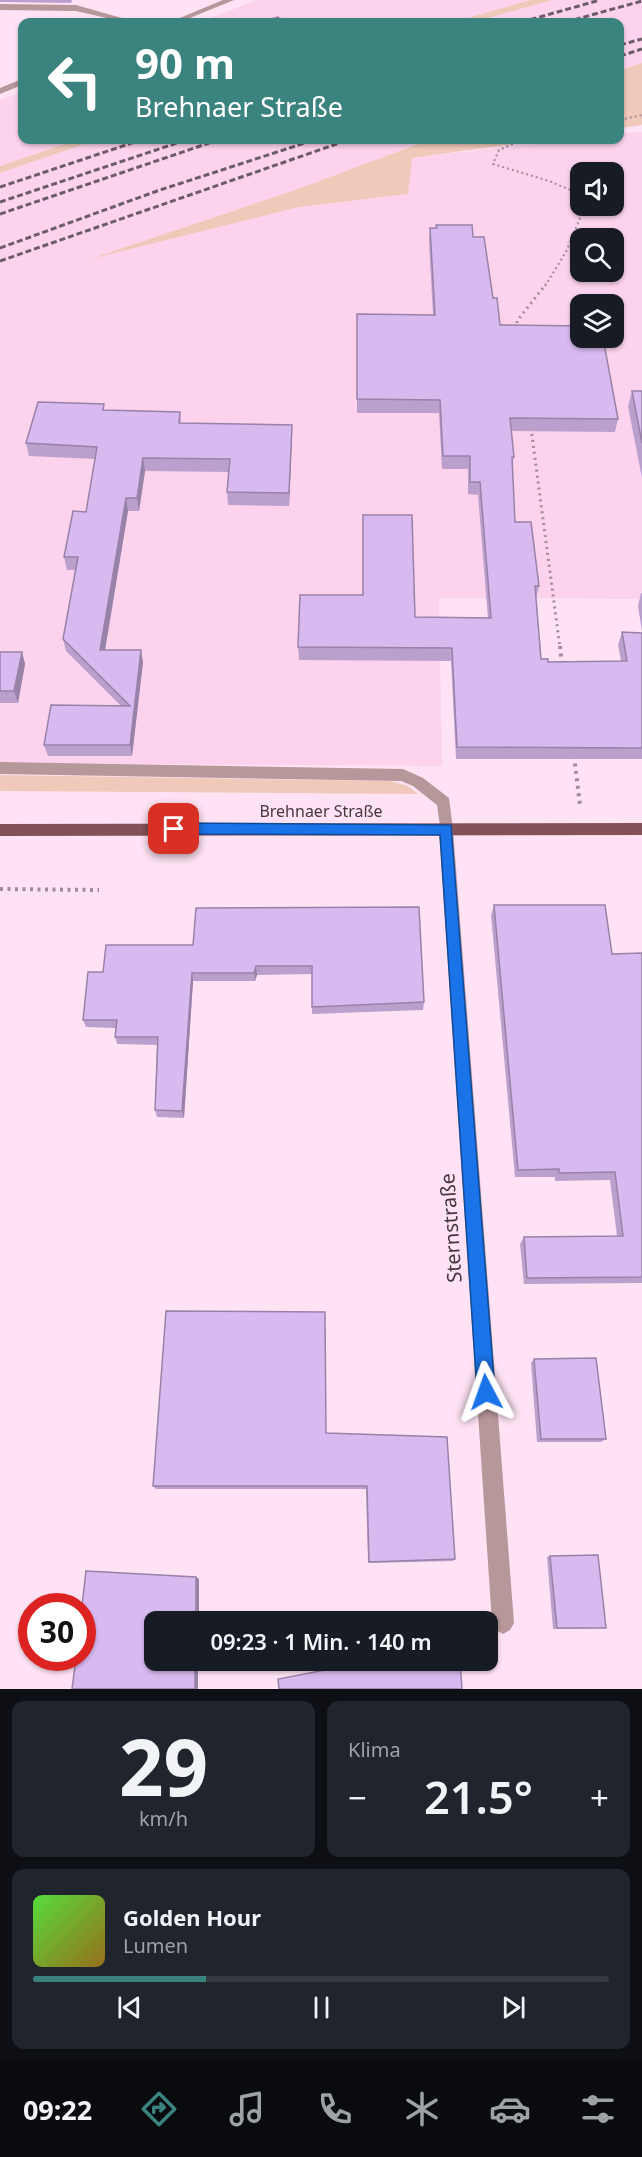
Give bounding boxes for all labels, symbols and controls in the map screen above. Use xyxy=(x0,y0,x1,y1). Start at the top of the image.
text: 90 m xyxy=(135,34,235,91)
icon: left xyxy=(36,42,114,120)
text: Brehnaer Straße xyxy=(135,88,343,125)
map controls xyxy=(570,162,624,348)
button: sound xyxy=(570,162,624,216)
button: search xyxy=(570,228,624,282)
button: layers xyxy=(570,294,624,348)
street label: Brehnaer Straße xyxy=(259,800,383,822)
pin xyxy=(148,803,199,854)
icon: arrive xyxy=(157,812,190,845)
street label: Sternstraße xyxy=(433,1172,468,1284)
position arrow xyxy=(454,1360,518,1424)
speed limit sign: 30 xyxy=(18,1593,96,1671)
text: 09:23 · 1 Min. · 140 m xyxy=(210,1626,432,1656)
text: 29 xyxy=(119,1713,208,1819)
text: Klima xyxy=(348,1736,401,1763)
text: 21.5° xyxy=(424,1766,533,1827)
text: − xyxy=(348,1775,367,1820)
text: + xyxy=(590,1775,609,1820)
text: km/h xyxy=(139,1805,188,1832)
text: Golden Hour xyxy=(123,1902,261,1932)
text: Lumen xyxy=(123,1932,188,1959)
icon: previous xyxy=(113,1991,146,2024)
icon: pause xyxy=(305,1991,338,2024)
icon: next xyxy=(497,1991,530,2024)
icon: directions xyxy=(138,2088,180,2130)
icon: music xyxy=(226,2088,268,2130)
icon: phone xyxy=(314,2088,356,2130)
icon: climate xyxy=(401,2088,443,2130)
icon: car xyxy=(489,2088,531,2130)
icon: filters xyxy=(577,2088,619,2130)
text: 09:22 xyxy=(23,2091,92,2128)

